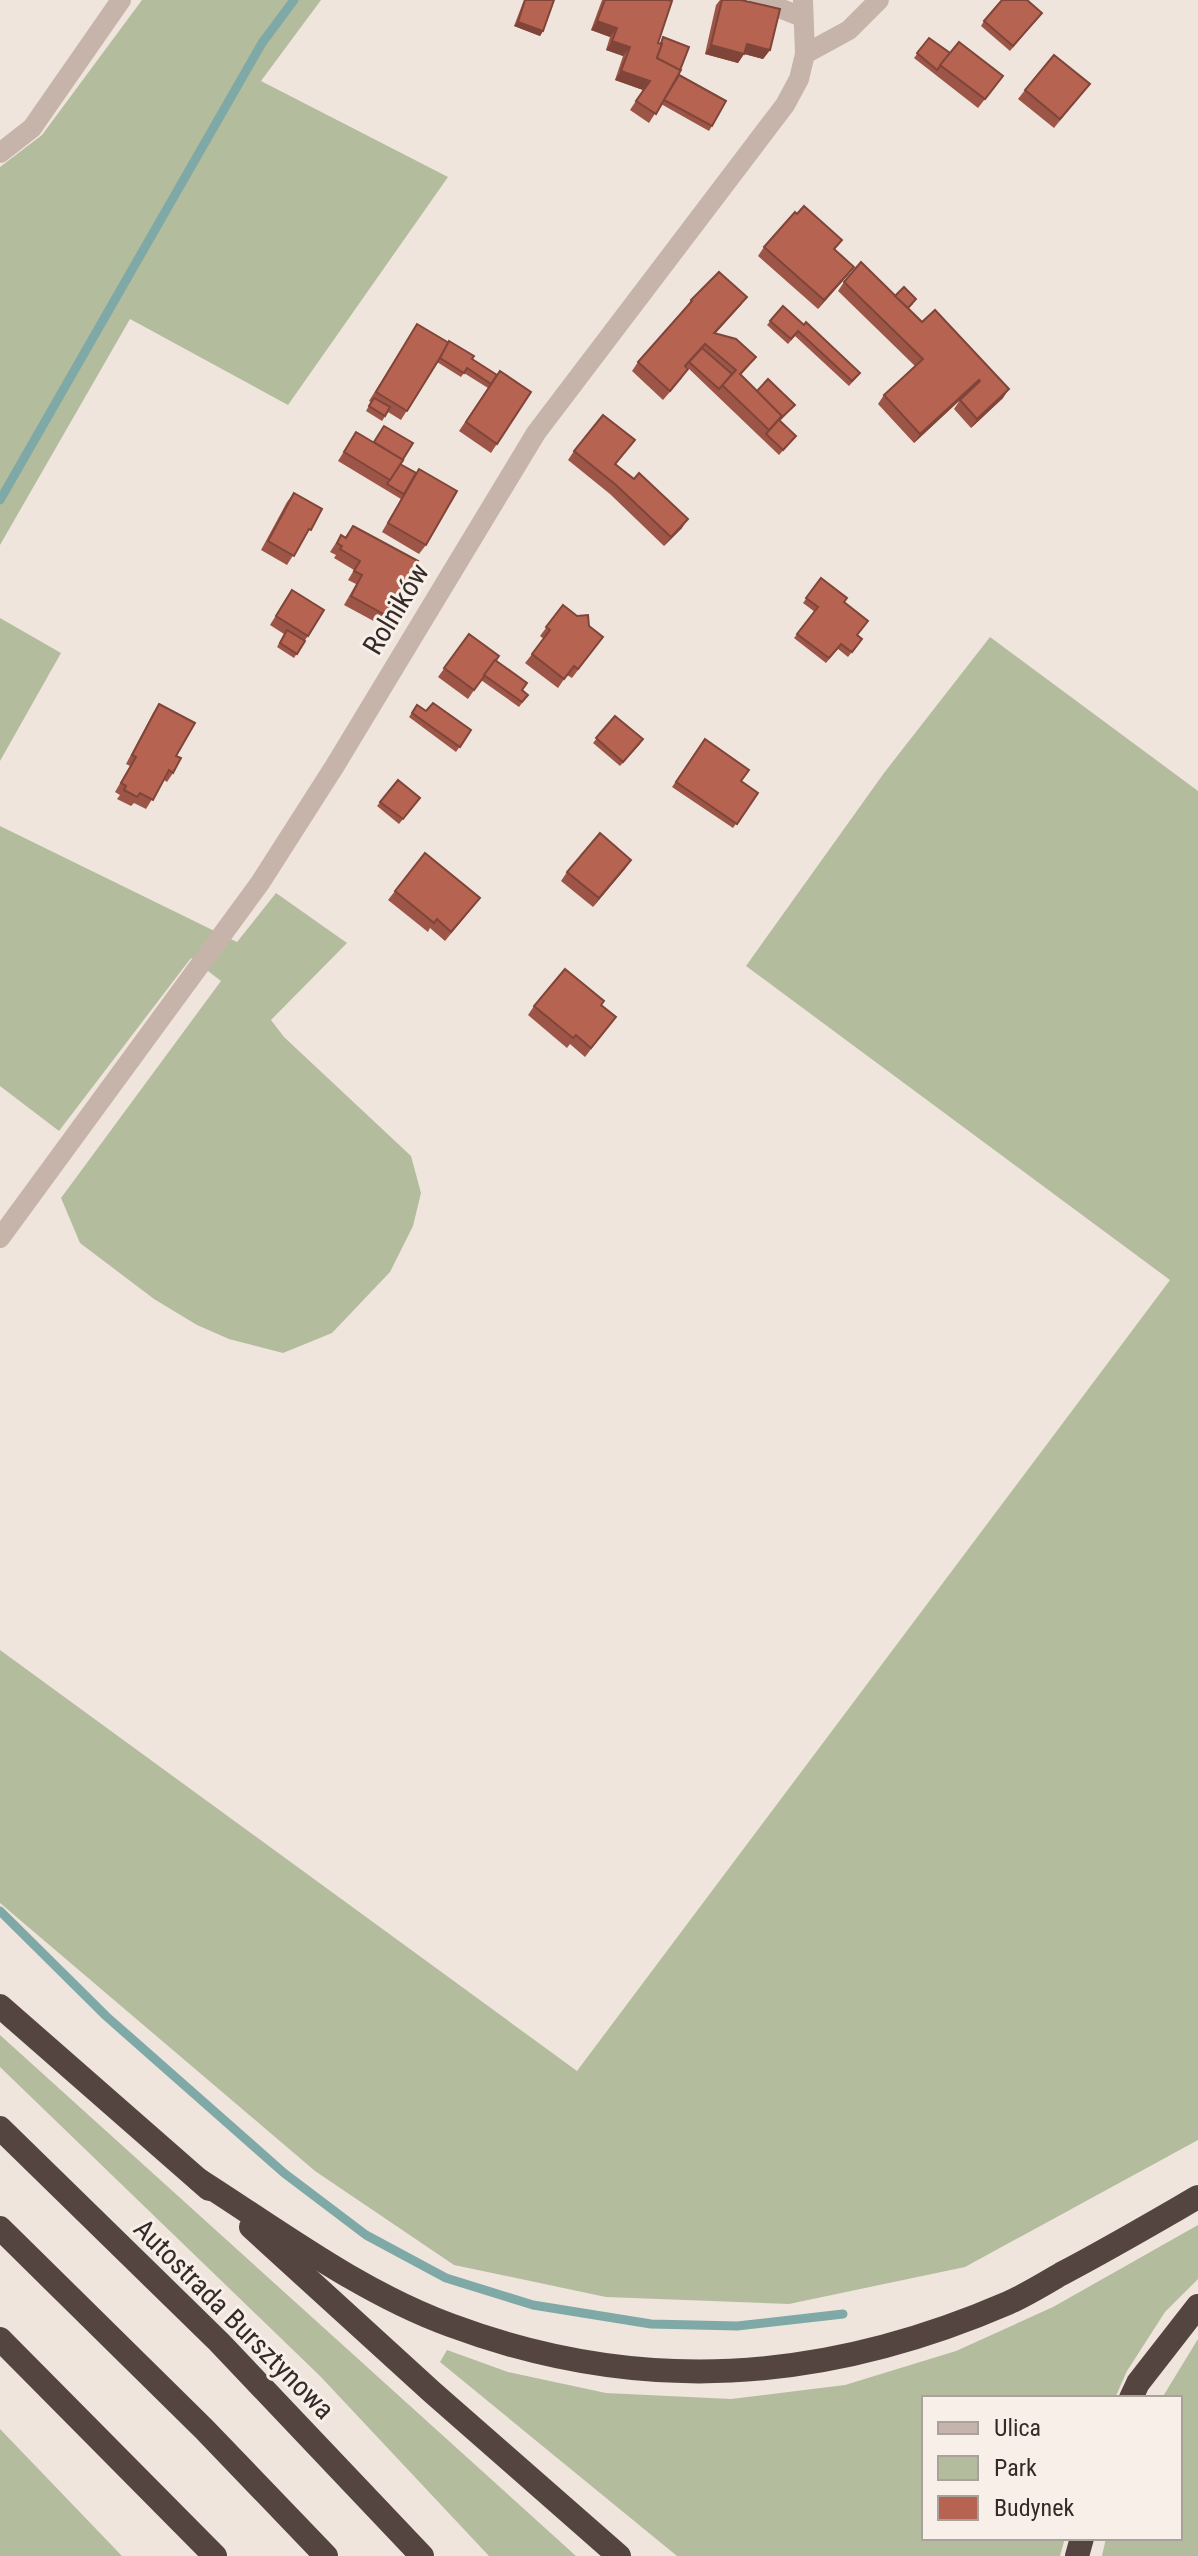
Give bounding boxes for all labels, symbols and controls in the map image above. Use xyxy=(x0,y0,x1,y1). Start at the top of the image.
street label: Rolników xyxy=(356,558,436,660)
street label: Autostrada Bursztynowa xyxy=(127,2212,341,2426)
legend xyxy=(922,2396,1182,2540)
text: Ulica xyxy=(994,2414,1041,2442)
text: Park xyxy=(994,2454,1037,2482)
text: Budynek xyxy=(994,2494,1074,2522)

